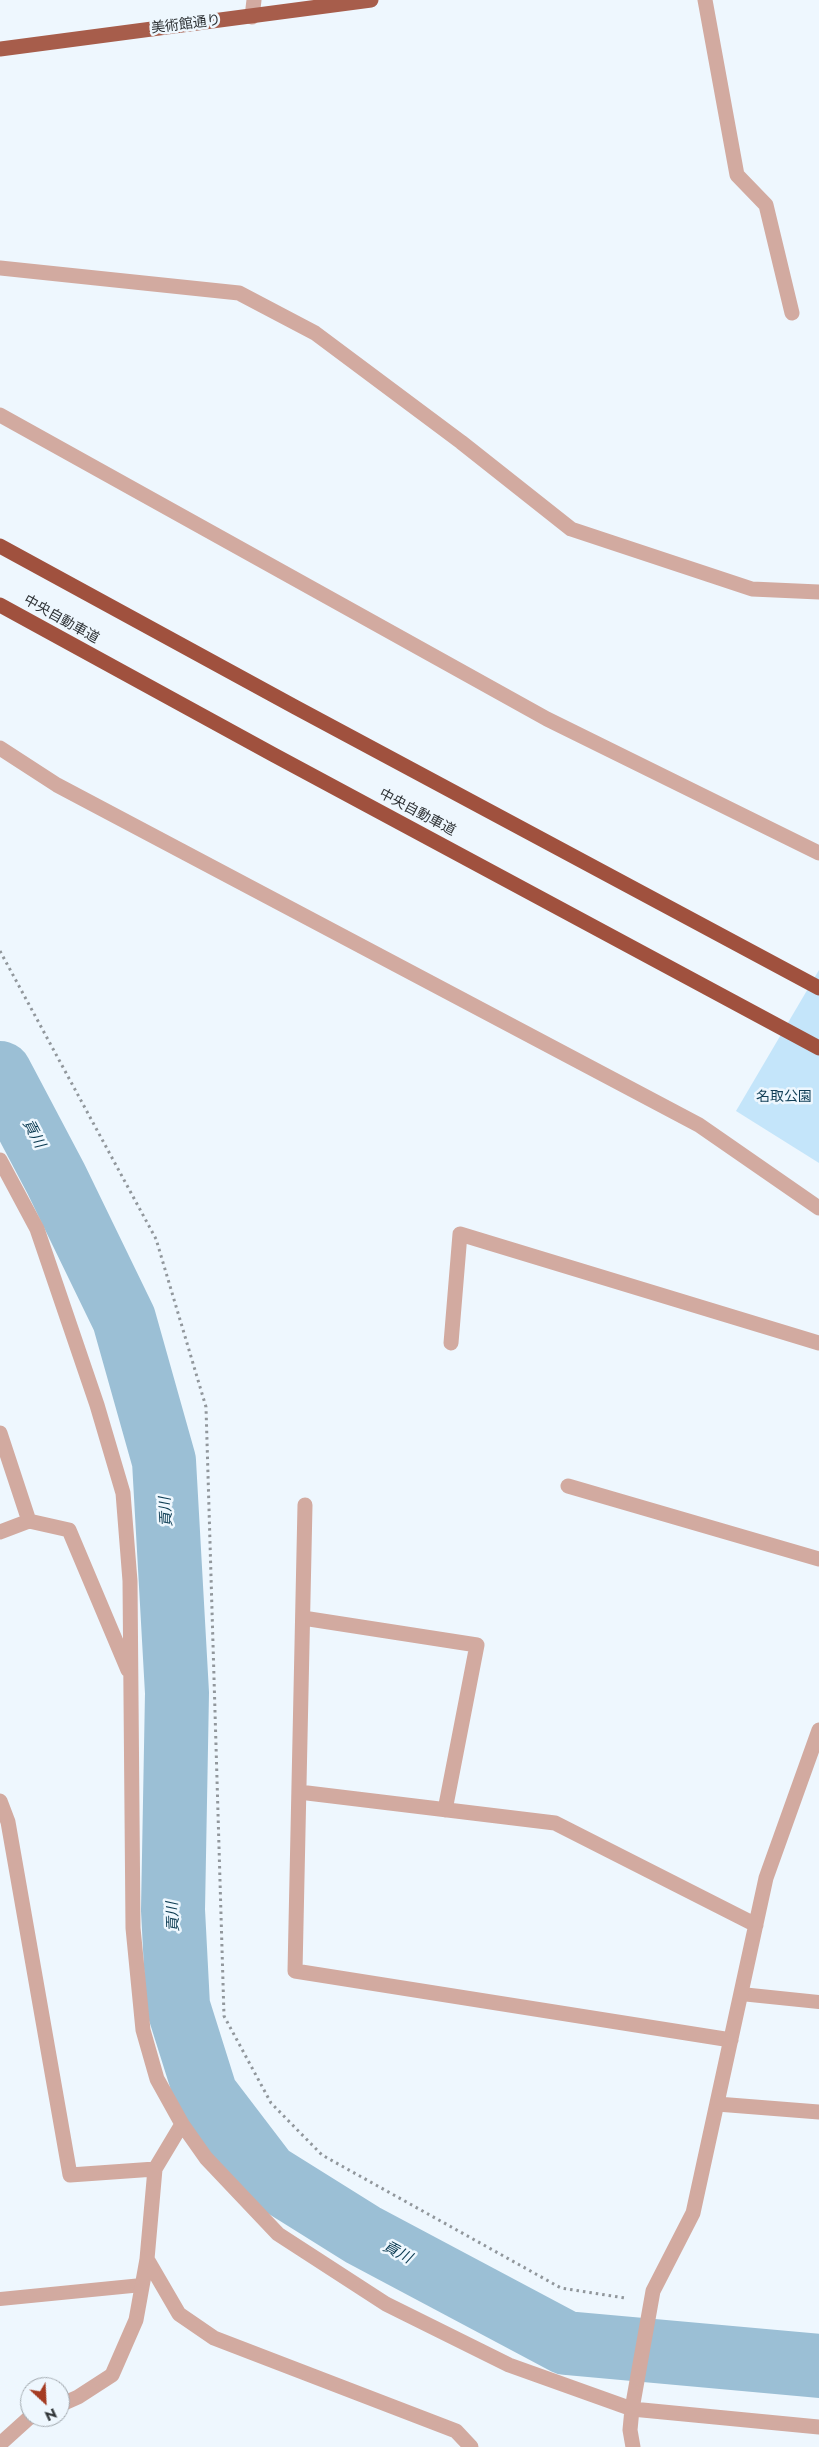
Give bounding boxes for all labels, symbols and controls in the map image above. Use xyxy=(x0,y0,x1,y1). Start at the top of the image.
street label: 美術館通り xyxy=(150,12,222,38)
street label: 中央自動車道 xyxy=(20,592,102,648)
street label: 中央自動車道 xyxy=(376,786,458,840)
park label: 名取公園 xyxy=(756,1090,812,1106)
water label: 貢川 xyxy=(18,1117,48,1151)
water label: 貢川 xyxy=(157,1497,177,1527)
water label: 貢川 xyxy=(164,1902,184,1932)
water label: 貢川 xyxy=(380,2238,414,2268)
north arrow xyxy=(20,2377,70,2427)
text: N xyxy=(42,2403,60,2426)

